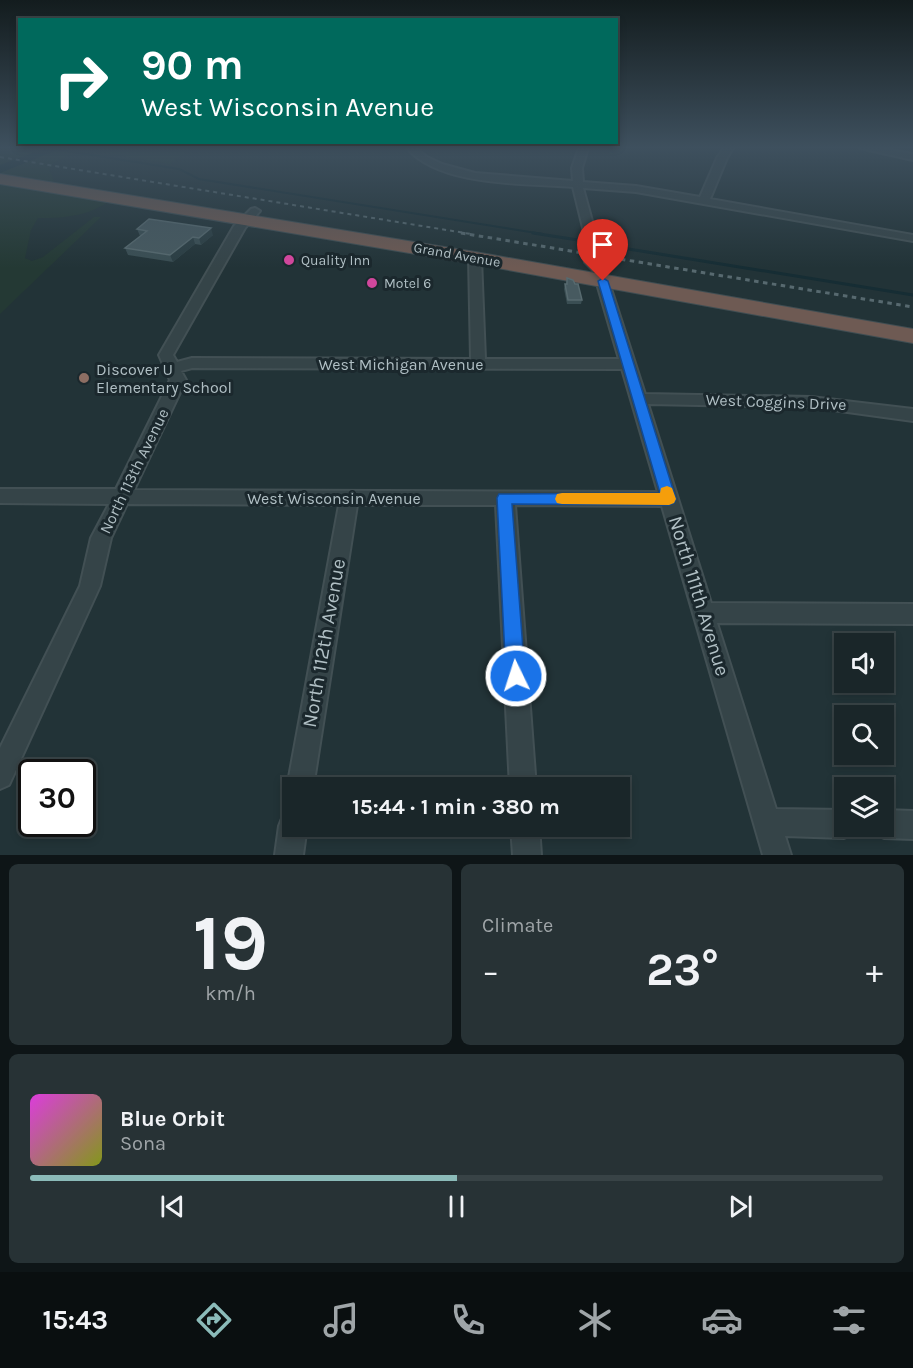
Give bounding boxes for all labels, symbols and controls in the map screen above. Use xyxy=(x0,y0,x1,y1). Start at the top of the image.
text: 90 m xyxy=(141,40,244,90)
icon: right xyxy=(42,42,120,120)
text: West Wisconsin Avenue xyxy=(141,91,434,123)
pin xyxy=(577,219,628,281)
icon: arrive xyxy=(586,228,619,261)
street label: Grand Avenue xyxy=(412,239,502,271)
place label: Quality Inn xyxy=(301,252,370,269)
marker: Quality Inn xyxy=(282,253,296,267)
place label: Motel 6 xyxy=(384,275,431,292)
marker: Motel 6 xyxy=(365,276,379,290)
street label: West Michigan Avenue xyxy=(318,355,484,374)
place label: Discover U Elementary School xyxy=(96,360,232,397)
marker: Discover U Elementary School xyxy=(77,371,91,385)
street label: West Coggins Drive xyxy=(705,390,847,414)
street label: North 113th Avenue xyxy=(95,405,173,537)
street label: West Wisconsin Avenue xyxy=(247,489,421,508)
street label: North 111th Avenue xyxy=(664,513,734,679)
street label: North 112th Avenue xyxy=(298,557,350,729)
map controls xyxy=(834,633,894,837)
button: sound xyxy=(834,633,894,693)
position arrow xyxy=(484,644,548,708)
button: search xyxy=(834,705,894,765)
speed limit sign: 30 xyxy=(18,759,96,837)
button: layers xyxy=(834,777,894,837)
text: 15:44 · 1 min · 380 m xyxy=(352,794,560,820)
text: 19 xyxy=(193,897,268,989)
text: Climate xyxy=(482,914,553,937)
text: 23° xyxy=(646,944,719,996)
text: − xyxy=(482,952,499,990)
text: + xyxy=(866,952,883,990)
text: km/h xyxy=(205,982,256,1005)
text: Blue Orbit xyxy=(120,1106,225,1132)
text: Sona xyxy=(120,1132,166,1155)
icon: previous xyxy=(156,1190,189,1223)
icon: pause xyxy=(440,1190,473,1223)
icon: next xyxy=(724,1190,757,1223)
icon: directions xyxy=(193,1299,235,1341)
icon: music xyxy=(320,1299,362,1341)
icon: phone xyxy=(447,1299,489,1341)
icon: climate xyxy=(574,1299,616,1341)
icon: car xyxy=(701,1299,743,1341)
icon: filters xyxy=(828,1299,870,1341)
text: 15:43 xyxy=(43,1304,108,1336)

